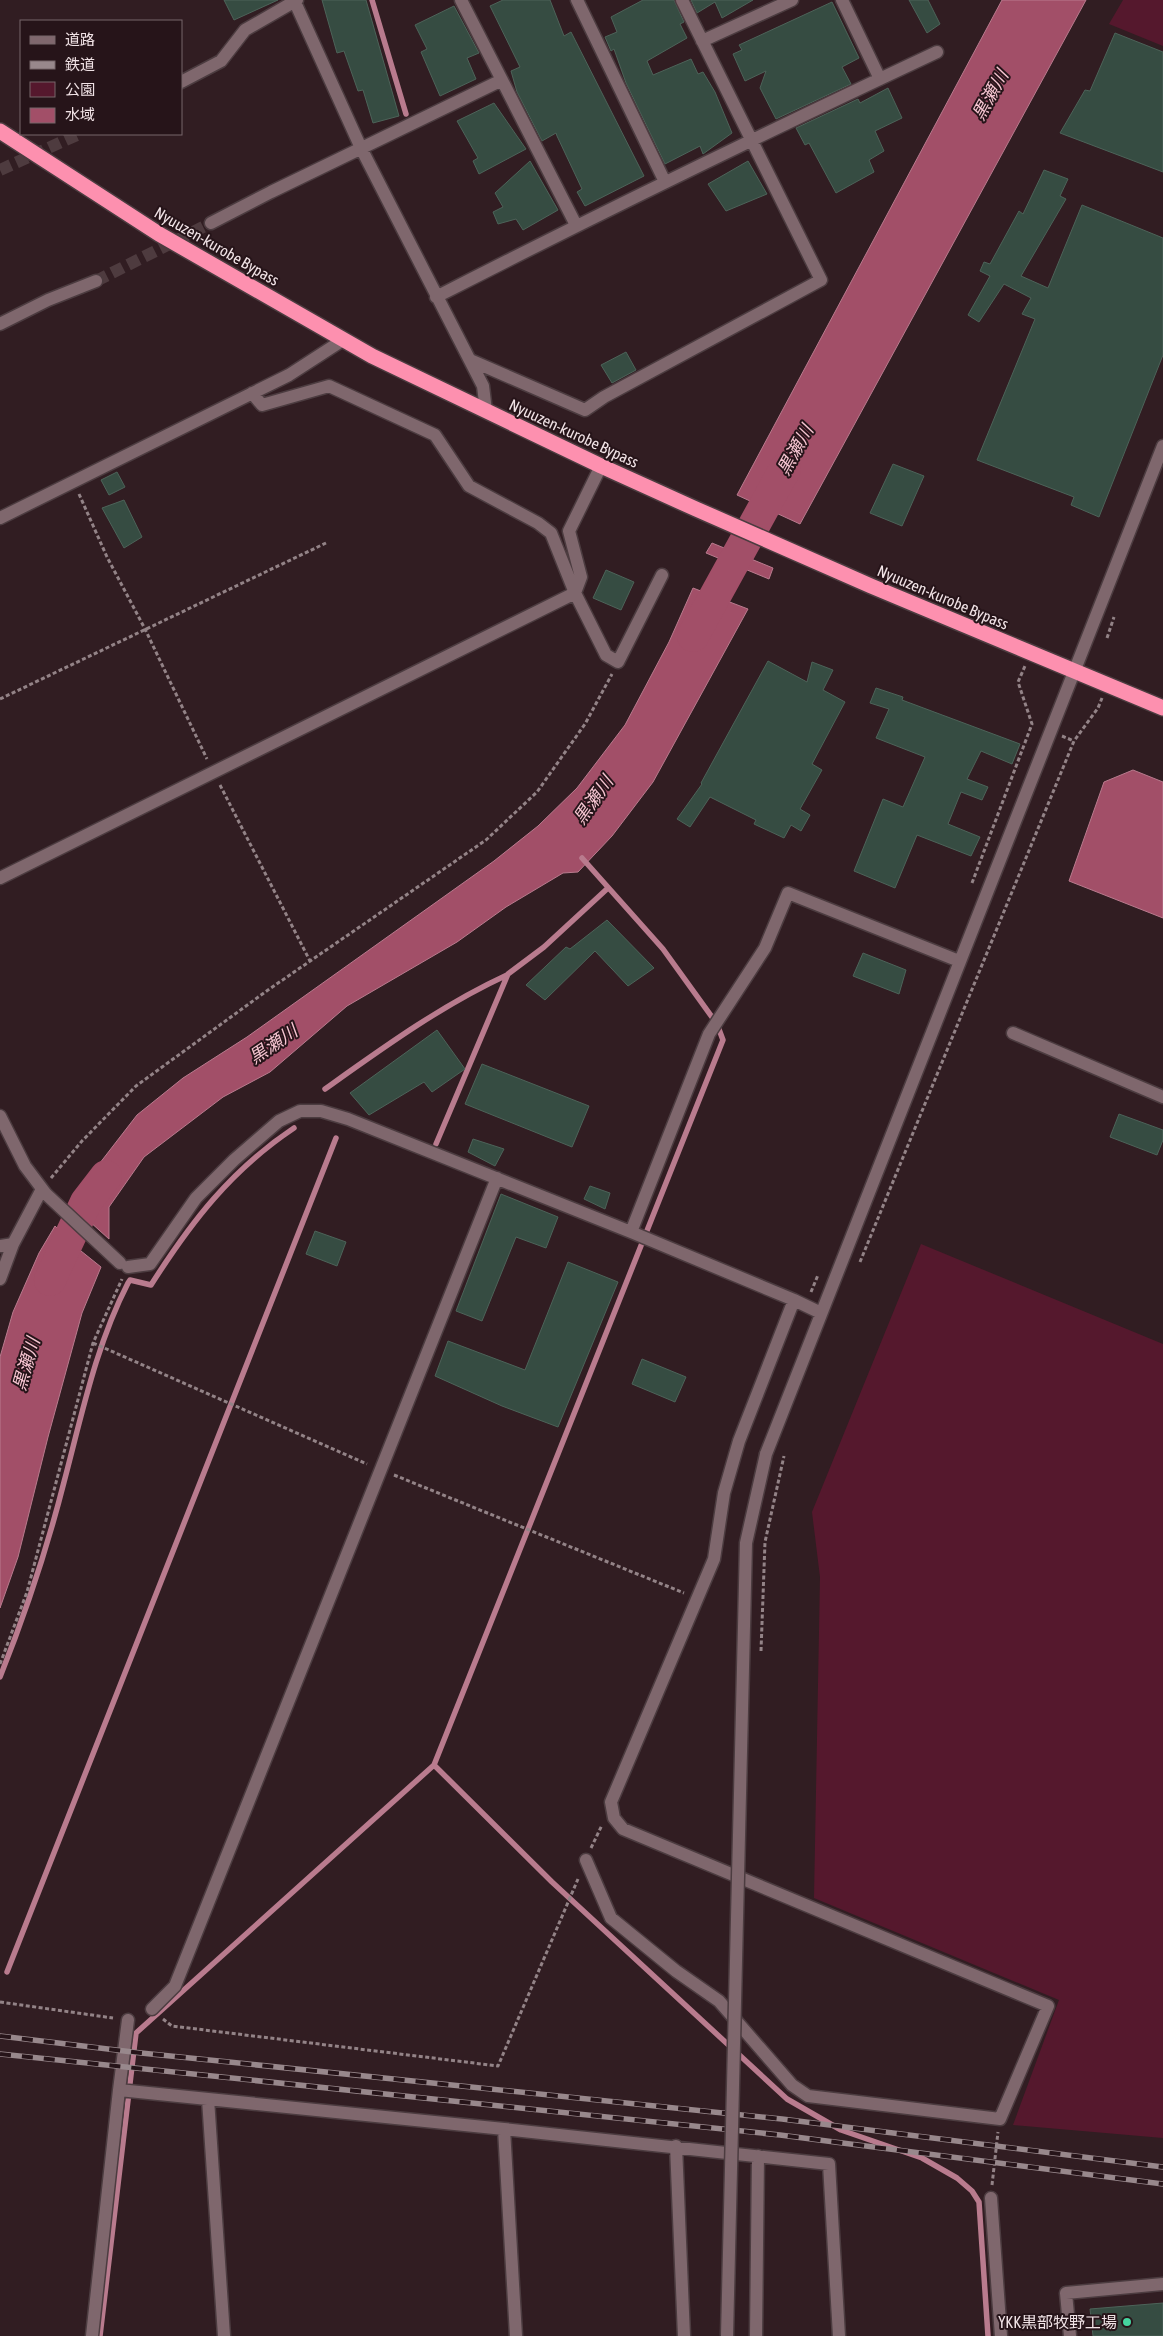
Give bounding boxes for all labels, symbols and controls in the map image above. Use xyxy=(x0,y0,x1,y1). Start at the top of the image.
legend xyxy=(20,20,182,135)
text: 道路 xyxy=(65,31,95,48)
text: 鉄道 xyxy=(65,56,95,73)
water label: 黒瀬川 xyxy=(968,65,1013,124)
text: 公園 xyxy=(65,81,95,98)
text: 水域 xyxy=(65,106,95,123)
street label: Nyuuzen-kurobe Bypass xyxy=(151,203,283,290)
street label: Nyuuzen-kurobe Bypass xyxy=(506,395,642,472)
water label: 黒瀬川 xyxy=(773,420,818,479)
street label: Nyuuzen-kurobe Bypass xyxy=(874,561,1012,634)
water label: 黒瀬川 xyxy=(569,770,618,828)
water label: 黒瀬川 xyxy=(245,1019,303,1068)
water label: 黒瀬川 xyxy=(8,1333,44,1393)
place label: YKK黒部牧野工場 xyxy=(998,2313,1117,2331)
marker: YKK黒部牧野工場 xyxy=(1121,2316,1133,2328)

